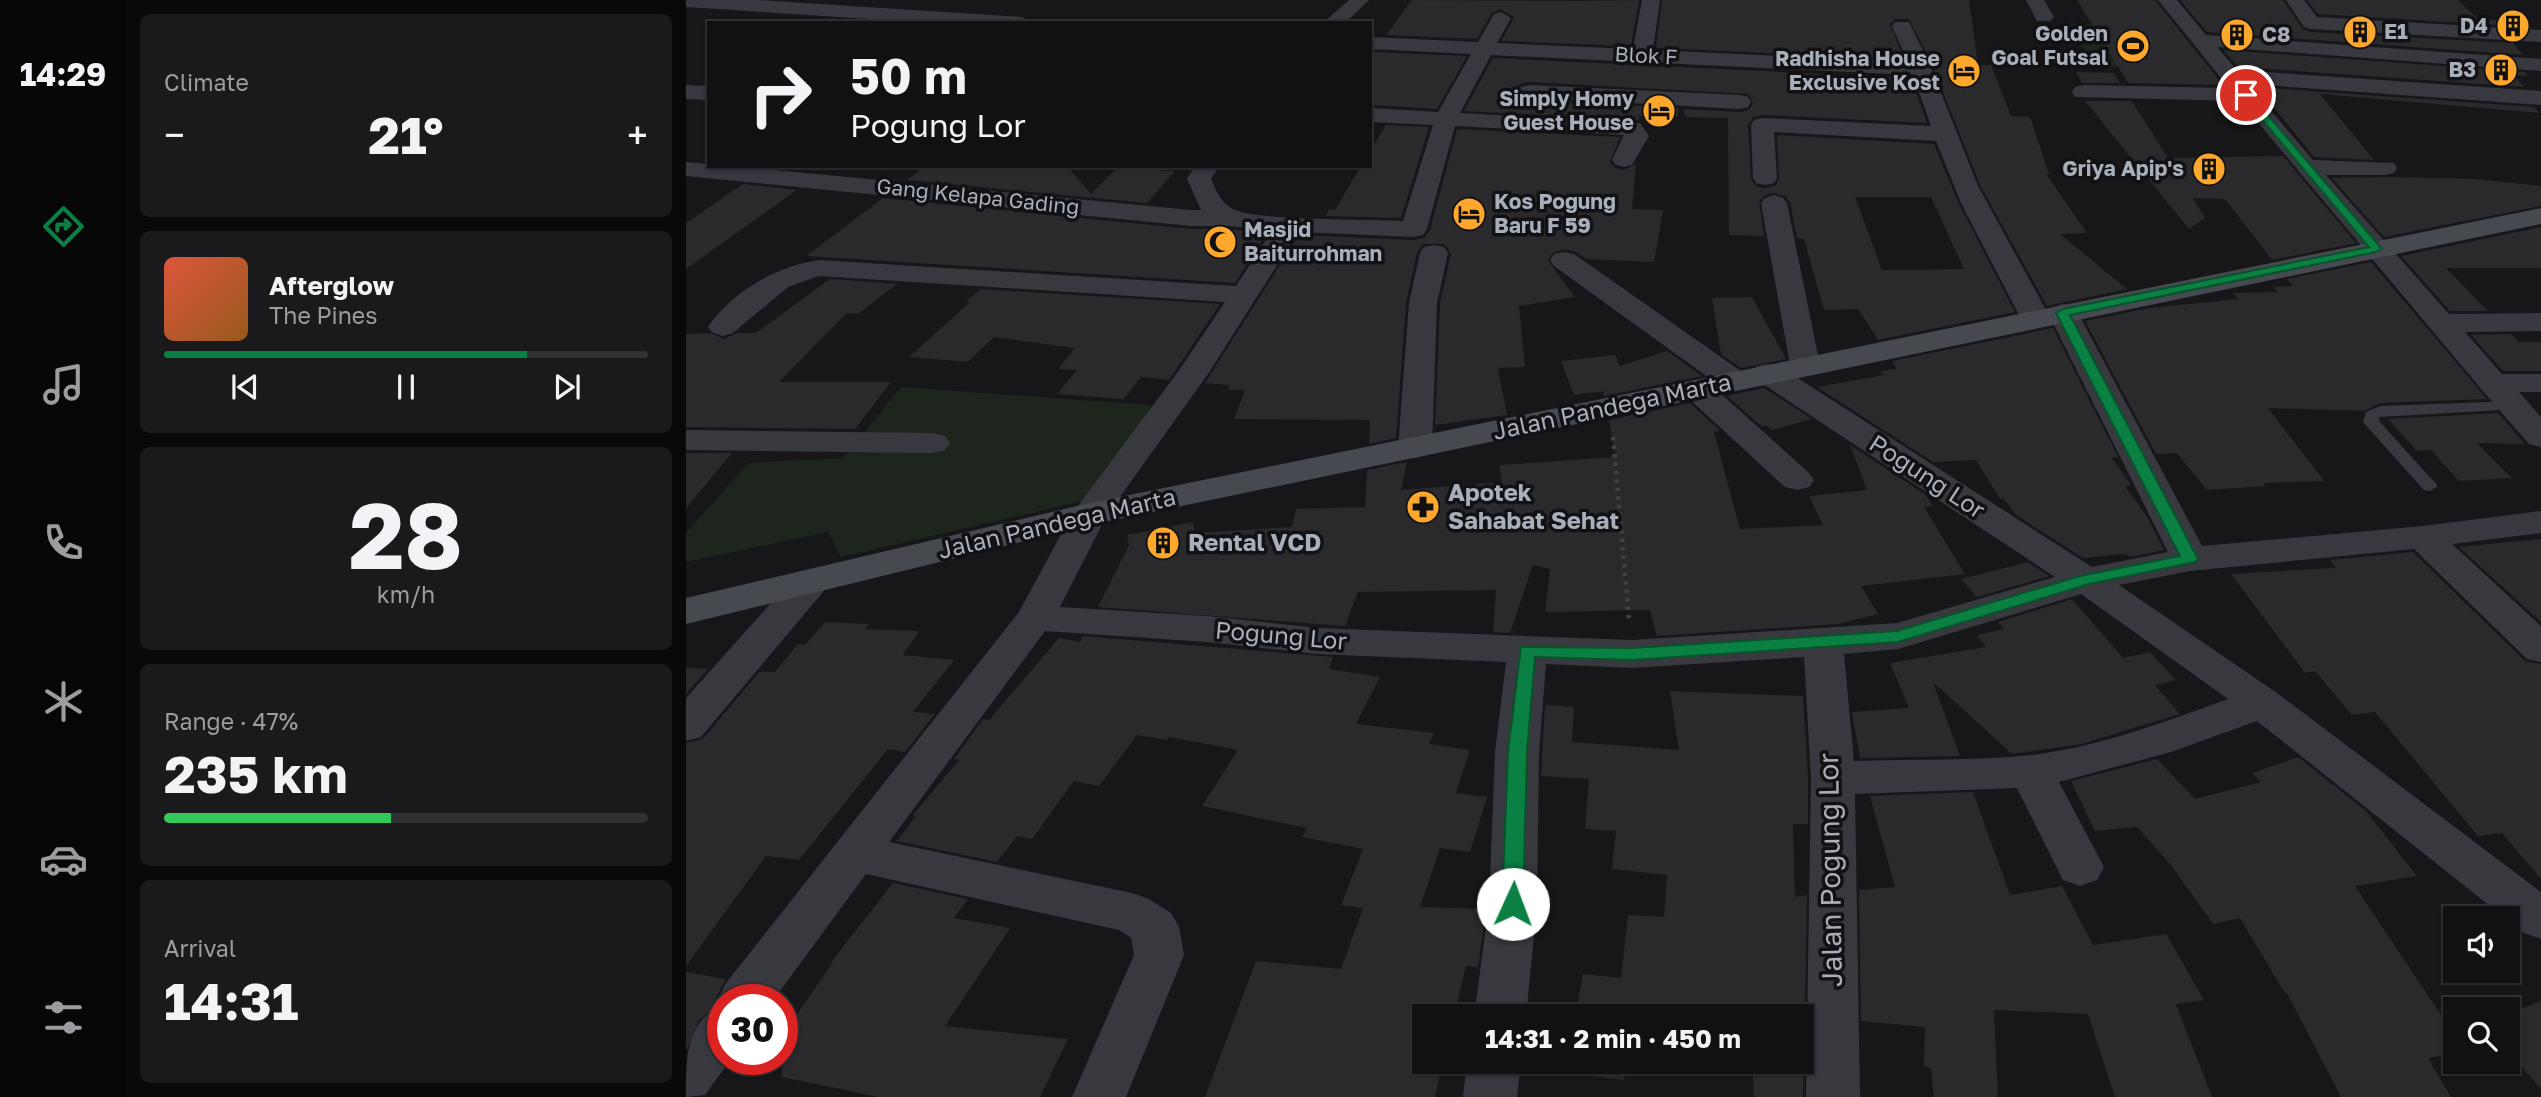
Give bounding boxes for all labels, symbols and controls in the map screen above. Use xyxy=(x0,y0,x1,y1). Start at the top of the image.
building icon: D4 xyxy=(2494,7,2532,45)
place label: D4 xyxy=(2460,12,2488,38)
building icon: E1 xyxy=(2341,13,2379,51)
building icon: C8 xyxy=(2218,16,2256,54)
place label: E1 xyxy=(2384,18,2408,44)
place label: Golden Goal Futsal xyxy=(1991,20,2108,70)
place label: C8 xyxy=(2262,21,2290,47)
sports icon: Golden Goal Futsal xyxy=(2114,27,2152,65)
street label: Blok F xyxy=(1614,40,1678,70)
place label: Radhisha House Exclusive Kost xyxy=(1775,45,1940,95)
text: 50 m xyxy=(850,46,967,105)
icon: right xyxy=(735,49,826,140)
building icon: B3 xyxy=(2482,51,2520,89)
hotel icon: Radhisha House Exclusive Kost xyxy=(1945,52,1983,90)
text: 14:29 xyxy=(20,55,106,93)
place label: B3 xyxy=(2448,56,2476,82)
pin xyxy=(2216,65,2276,125)
text: Climate xyxy=(164,68,249,96)
icon: arrive xyxy=(2227,76,2265,114)
place label: Simply Homy Guest House xyxy=(1499,85,1634,135)
hotel icon: Simply Homy Guest House xyxy=(1640,92,1678,130)
text: 21° xyxy=(368,103,444,165)
text: Pogung Lor xyxy=(850,106,1026,144)
text: − xyxy=(164,112,185,157)
text: + xyxy=(627,112,648,157)
building icon: Griya Apip's xyxy=(2190,150,2228,188)
place label: Griya Apip's xyxy=(2062,155,2184,181)
street label: Gang Kelapa Gading xyxy=(875,172,1081,220)
place label: Kos Pogung Baru F 59 xyxy=(1494,188,1616,238)
hotel icon: Kos Pogung Baru F 59 xyxy=(1450,195,1488,233)
icon: directions xyxy=(39,202,88,251)
place label: Masjid Baiturrohman xyxy=(1244,216,1382,266)
mosque icon: Masjid Baiturrohman xyxy=(1201,223,1239,261)
text: Afterglow xyxy=(269,270,394,301)
text: The Pines xyxy=(269,301,377,329)
icon: music xyxy=(39,360,88,409)
street label: Jalan Pandega Marta xyxy=(1490,366,1733,445)
icon: previous xyxy=(226,368,264,406)
icon: pause xyxy=(387,368,425,406)
icon: next xyxy=(548,368,586,406)
street label: Pogung Lor xyxy=(1865,428,1991,524)
place label: Apotek Sahabat Sehat xyxy=(1448,477,1619,534)
text: 28 xyxy=(349,480,463,589)
street label: Jalan Pandega Marta xyxy=(935,481,1178,564)
pharmacy icon: Apotek Sahabat Sehat xyxy=(1404,488,1442,526)
icon: phone xyxy=(39,518,88,567)
building icon: Rental VCD xyxy=(1144,524,1182,562)
place label: Rental VCD xyxy=(1188,527,1321,556)
text: km/h xyxy=(377,580,435,608)
street label: Pogung Lor xyxy=(1214,614,1348,655)
icon: climate xyxy=(39,677,88,726)
text: Range · 47% xyxy=(164,707,298,735)
text: 235 km xyxy=(164,742,348,804)
street label: Jalan Pogung Lor xyxy=(1811,753,1848,987)
icon: car xyxy=(39,835,88,884)
position arrow xyxy=(1476,867,1550,941)
map controls xyxy=(2443,906,2520,1074)
button: sound xyxy=(2443,906,2520,983)
text: Arrival xyxy=(164,934,236,962)
text: 14:31 xyxy=(164,969,298,1031)
speed limit sign: 30 xyxy=(707,984,798,1075)
icon: filters xyxy=(39,993,88,1042)
button: search xyxy=(2443,997,2520,1074)
text: 14:31 · 2 min · 450 m xyxy=(1485,1023,1741,1054)

